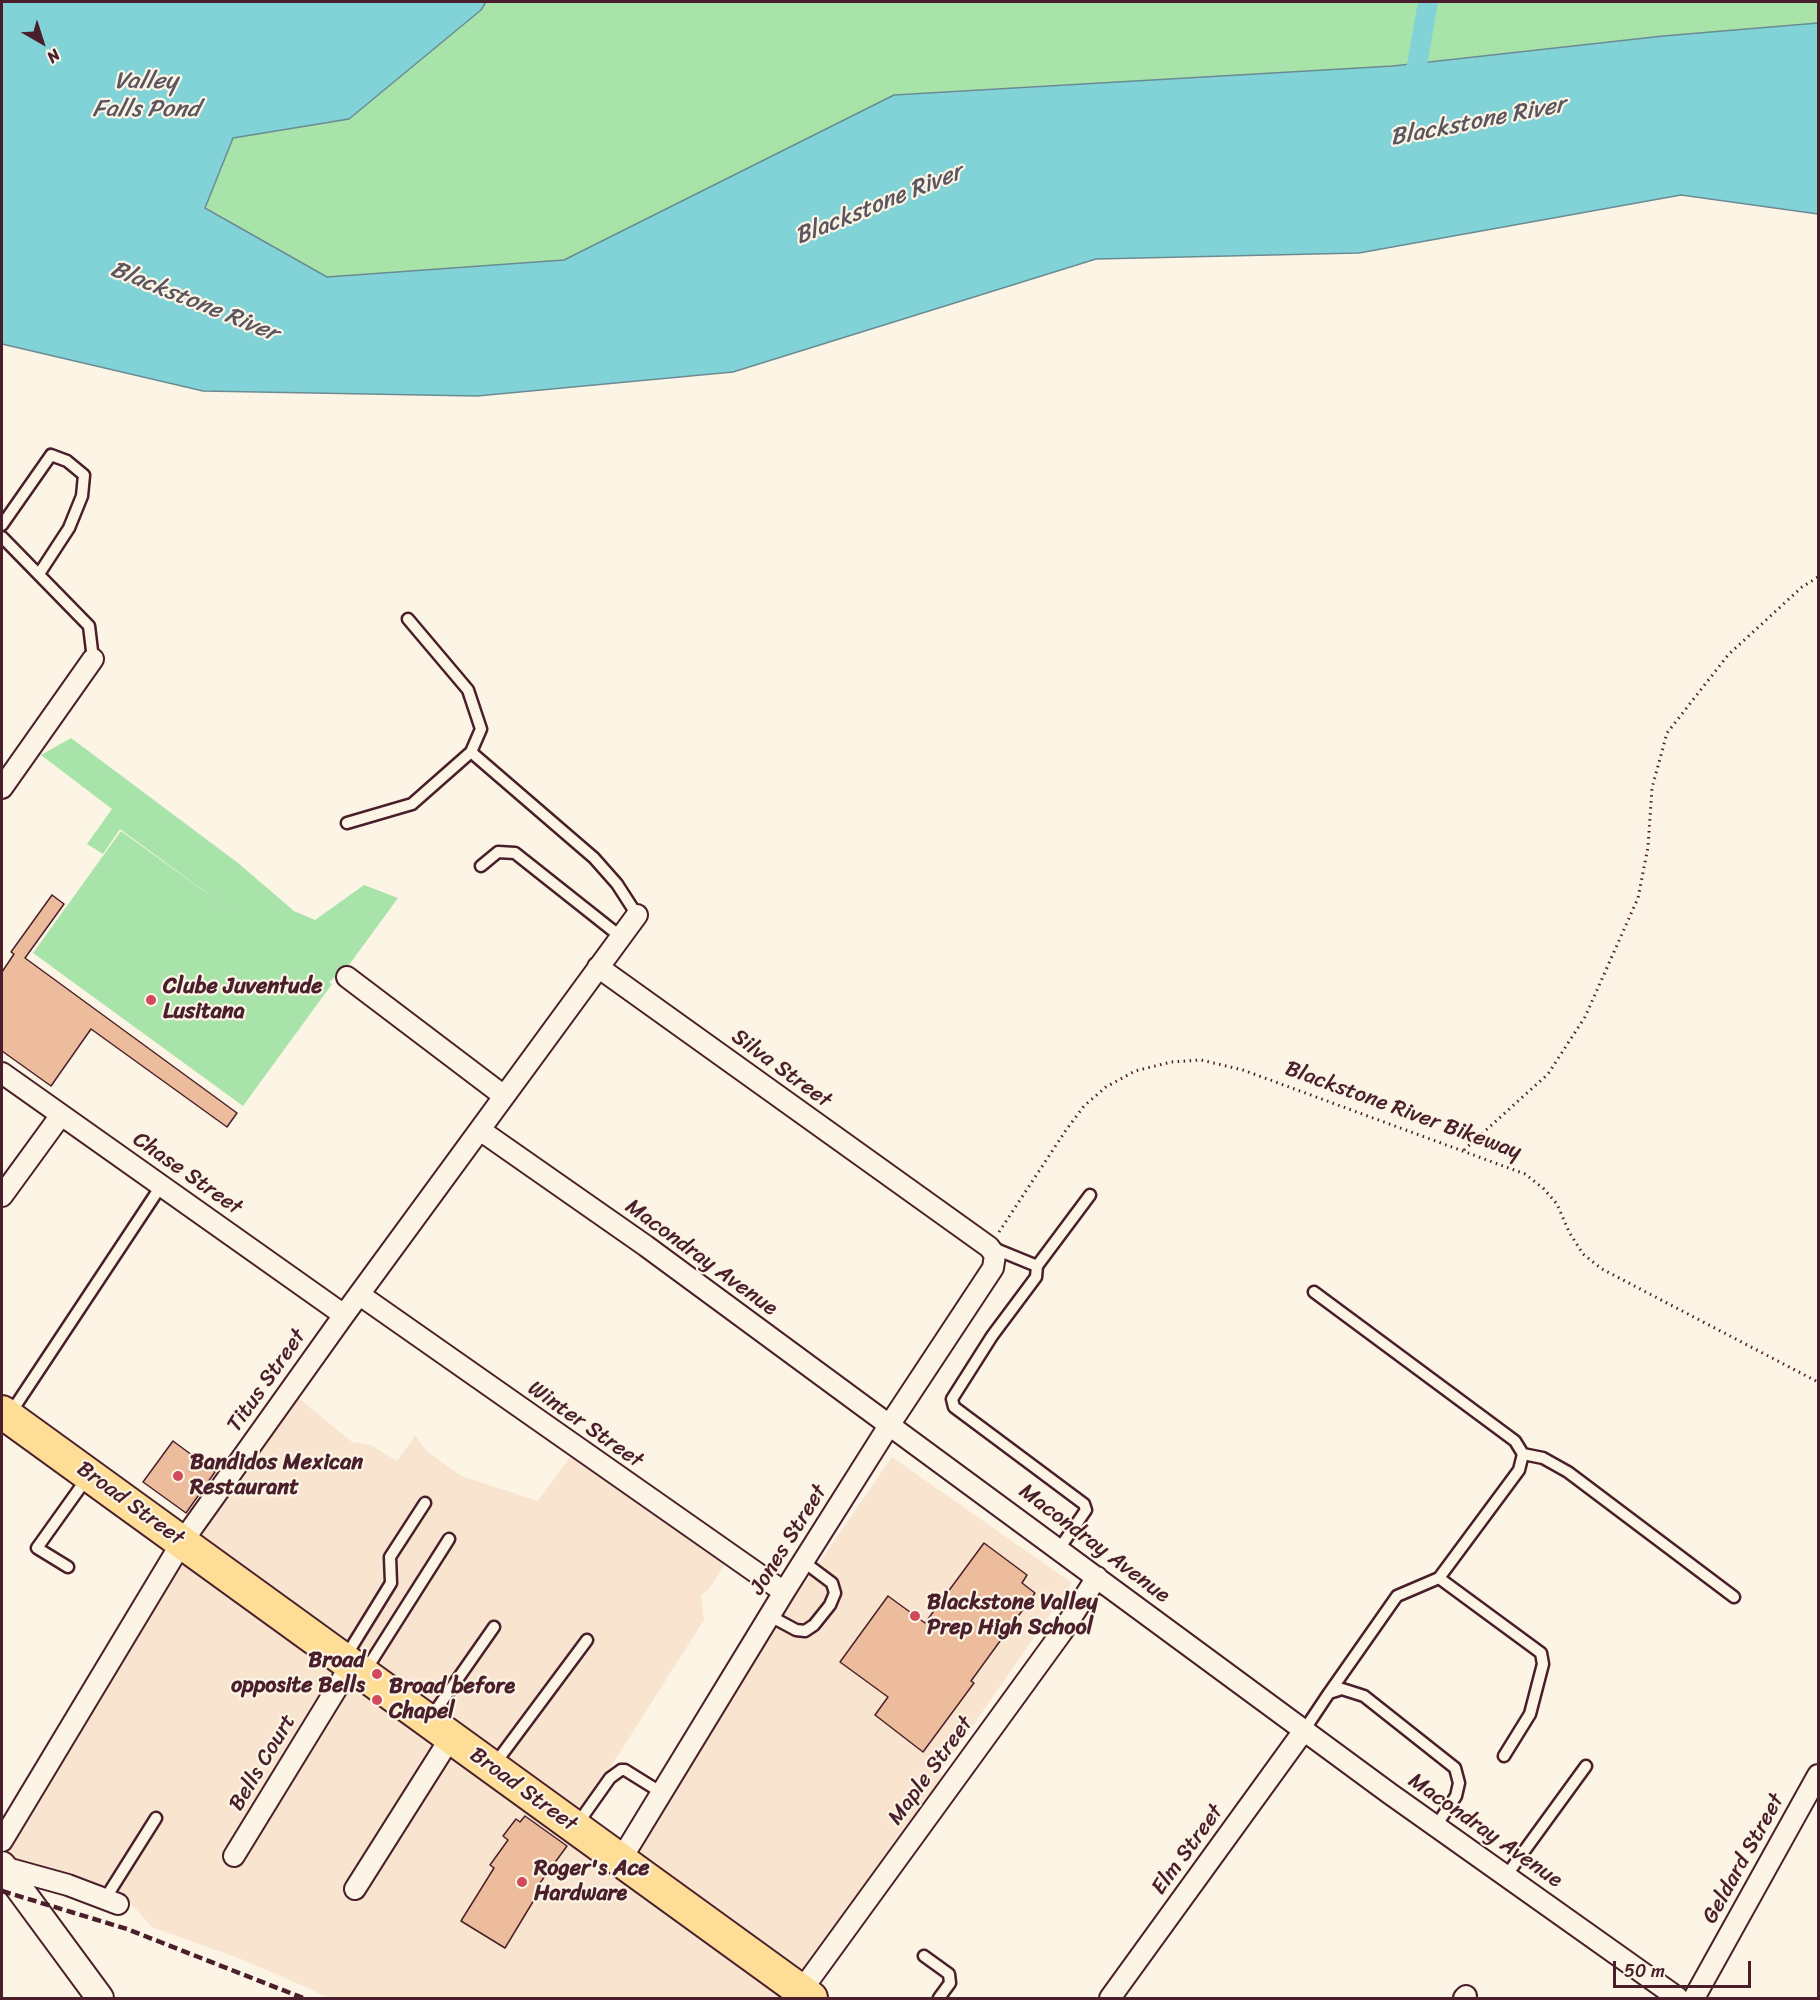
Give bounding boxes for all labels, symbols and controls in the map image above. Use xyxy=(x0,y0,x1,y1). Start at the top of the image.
north arrow xyxy=(12,12,72,72)
text: N xyxy=(40,42,67,71)
water label: Valley Falls Pond xyxy=(92,68,200,124)
water label: Blackstone River xyxy=(1388,91,1568,153)
water label: Blackstone River xyxy=(791,158,967,252)
water label: Blackstone River xyxy=(106,255,282,349)
place label: Clube Juventude Lusitana xyxy=(163,974,323,1026)
marker: Clube Juventude Lusitana xyxy=(144,993,158,1007)
street label: Silva Street xyxy=(726,1024,836,1114)
street label: Blackstone River Bikeway xyxy=(1281,1056,1525,1166)
street label: Chase Street xyxy=(127,1127,247,1221)
street label: Macondray Avenue xyxy=(620,1194,782,1322)
street label: Titus Street xyxy=(222,1324,312,1438)
street label: Winter Street xyxy=(522,1376,648,1474)
place label: Bandidos Mexican Restaurant xyxy=(190,1450,363,1502)
street label: Broad Street xyxy=(71,1456,189,1552)
marker: Bandidos Mexican Restaurant xyxy=(171,1469,185,1483)
street label: Macondray Avenue xyxy=(1013,1479,1175,1609)
street label: Jones Street xyxy=(745,1480,833,1600)
place label: Blackstone Valley Prep High School xyxy=(927,1590,1098,1642)
marker: Blackstone Valley Prep High School xyxy=(908,1609,922,1623)
place label: Broad opposite Bells xyxy=(231,1648,365,1700)
marker: Broad opposite Bells xyxy=(370,1667,384,1681)
place label: Broad before Chapel xyxy=(389,1674,515,1726)
marker: Broad before Chapel xyxy=(370,1693,384,1707)
street label: Bells Court xyxy=(224,1710,302,1816)
street label: Maple Street xyxy=(883,1712,979,1830)
street label: Broad Street xyxy=(464,1742,582,1838)
street label: Macondray Avenue xyxy=(1403,1768,1567,1894)
street label: Geldard Street xyxy=(1698,1790,1790,1928)
street label: Elm Street xyxy=(1146,1800,1230,1900)
place label: Roger's Ace Hardware xyxy=(534,1856,650,1908)
marker: Roger's Ace Hardware xyxy=(515,1875,529,1889)
scale bar xyxy=(1616,1949,1754,1987)
text: 50 m xyxy=(1624,1955,1665,1987)

